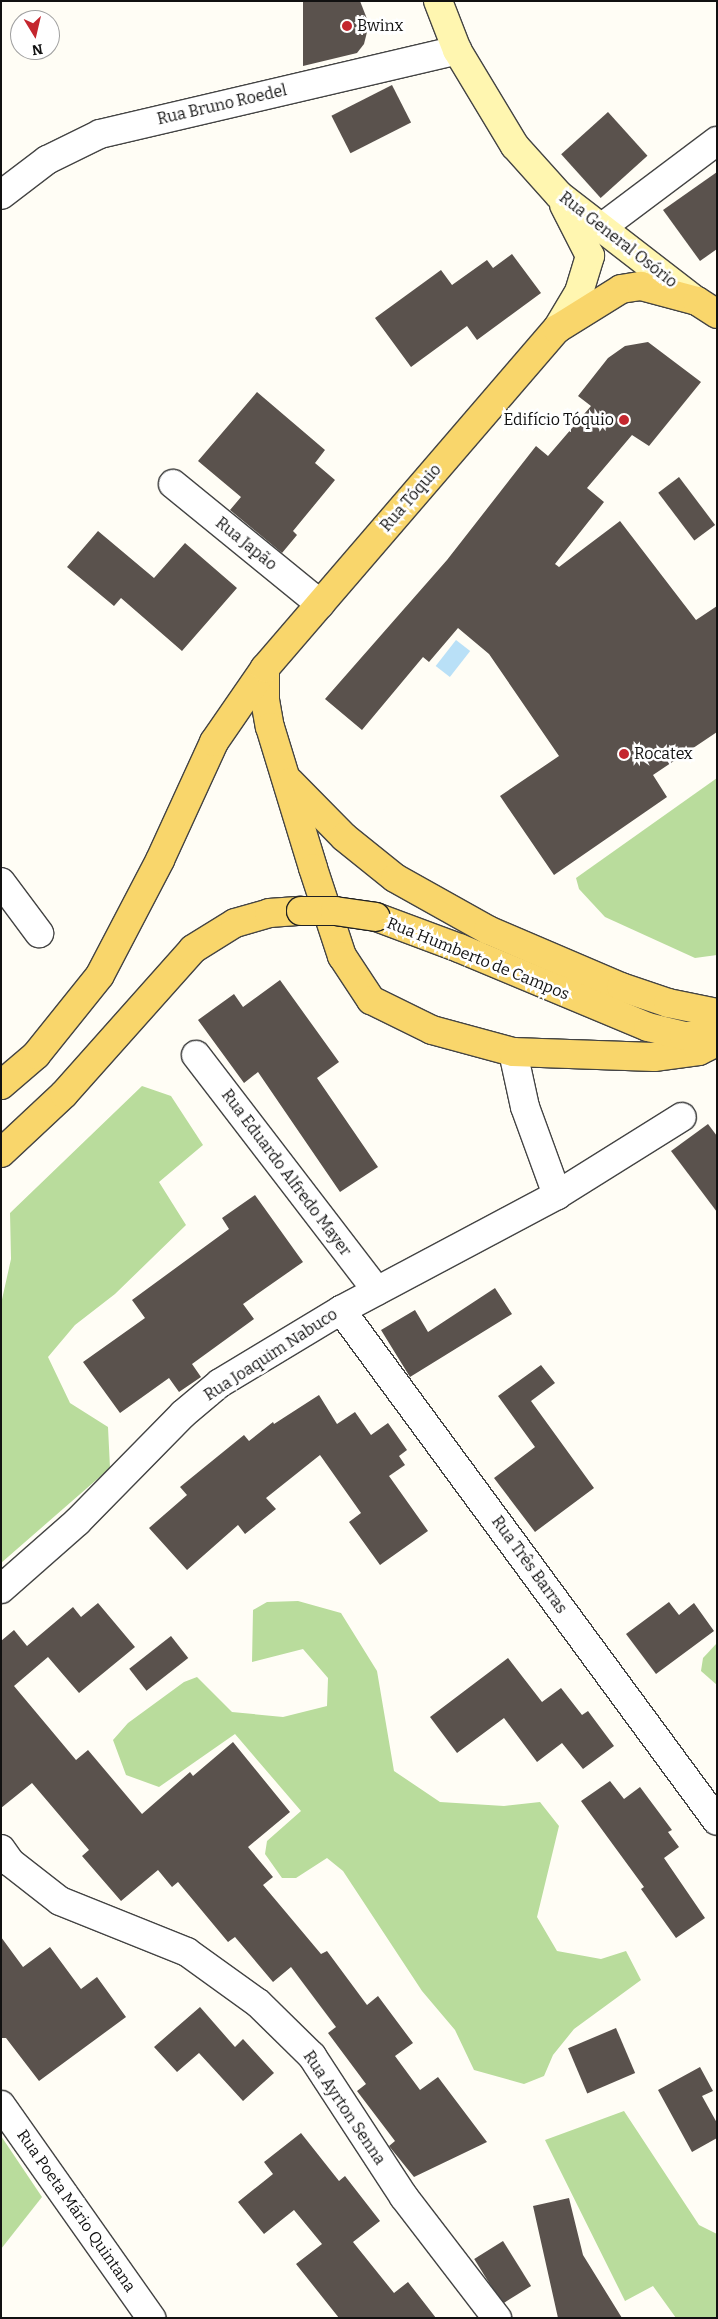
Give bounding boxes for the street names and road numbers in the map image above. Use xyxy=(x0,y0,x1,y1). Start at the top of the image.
street label: Rua Bruno Roedel xyxy=(155,81,289,129)
street label: Rua General Osório xyxy=(555,188,681,292)
street label: Rua Tóquio xyxy=(377,460,445,536)
street label: Rua Japão xyxy=(211,513,281,575)
street label: Rua Humberto de Campos xyxy=(384,914,572,1004)
street label: Rua Eduardo Alfredo Mayer xyxy=(217,1086,355,1260)
street label: Rua Joaquim Nabuco xyxy=(201,1305,341,1405)
street label: Rua Três Barras xyxy=(487,1512,571,1618)
street label: Rua Ayrton Senna xyxy=(299,2047,389,2169)
street label: Rua Poeta Mário Quintana xyxy=(13,2126,139,2296)

